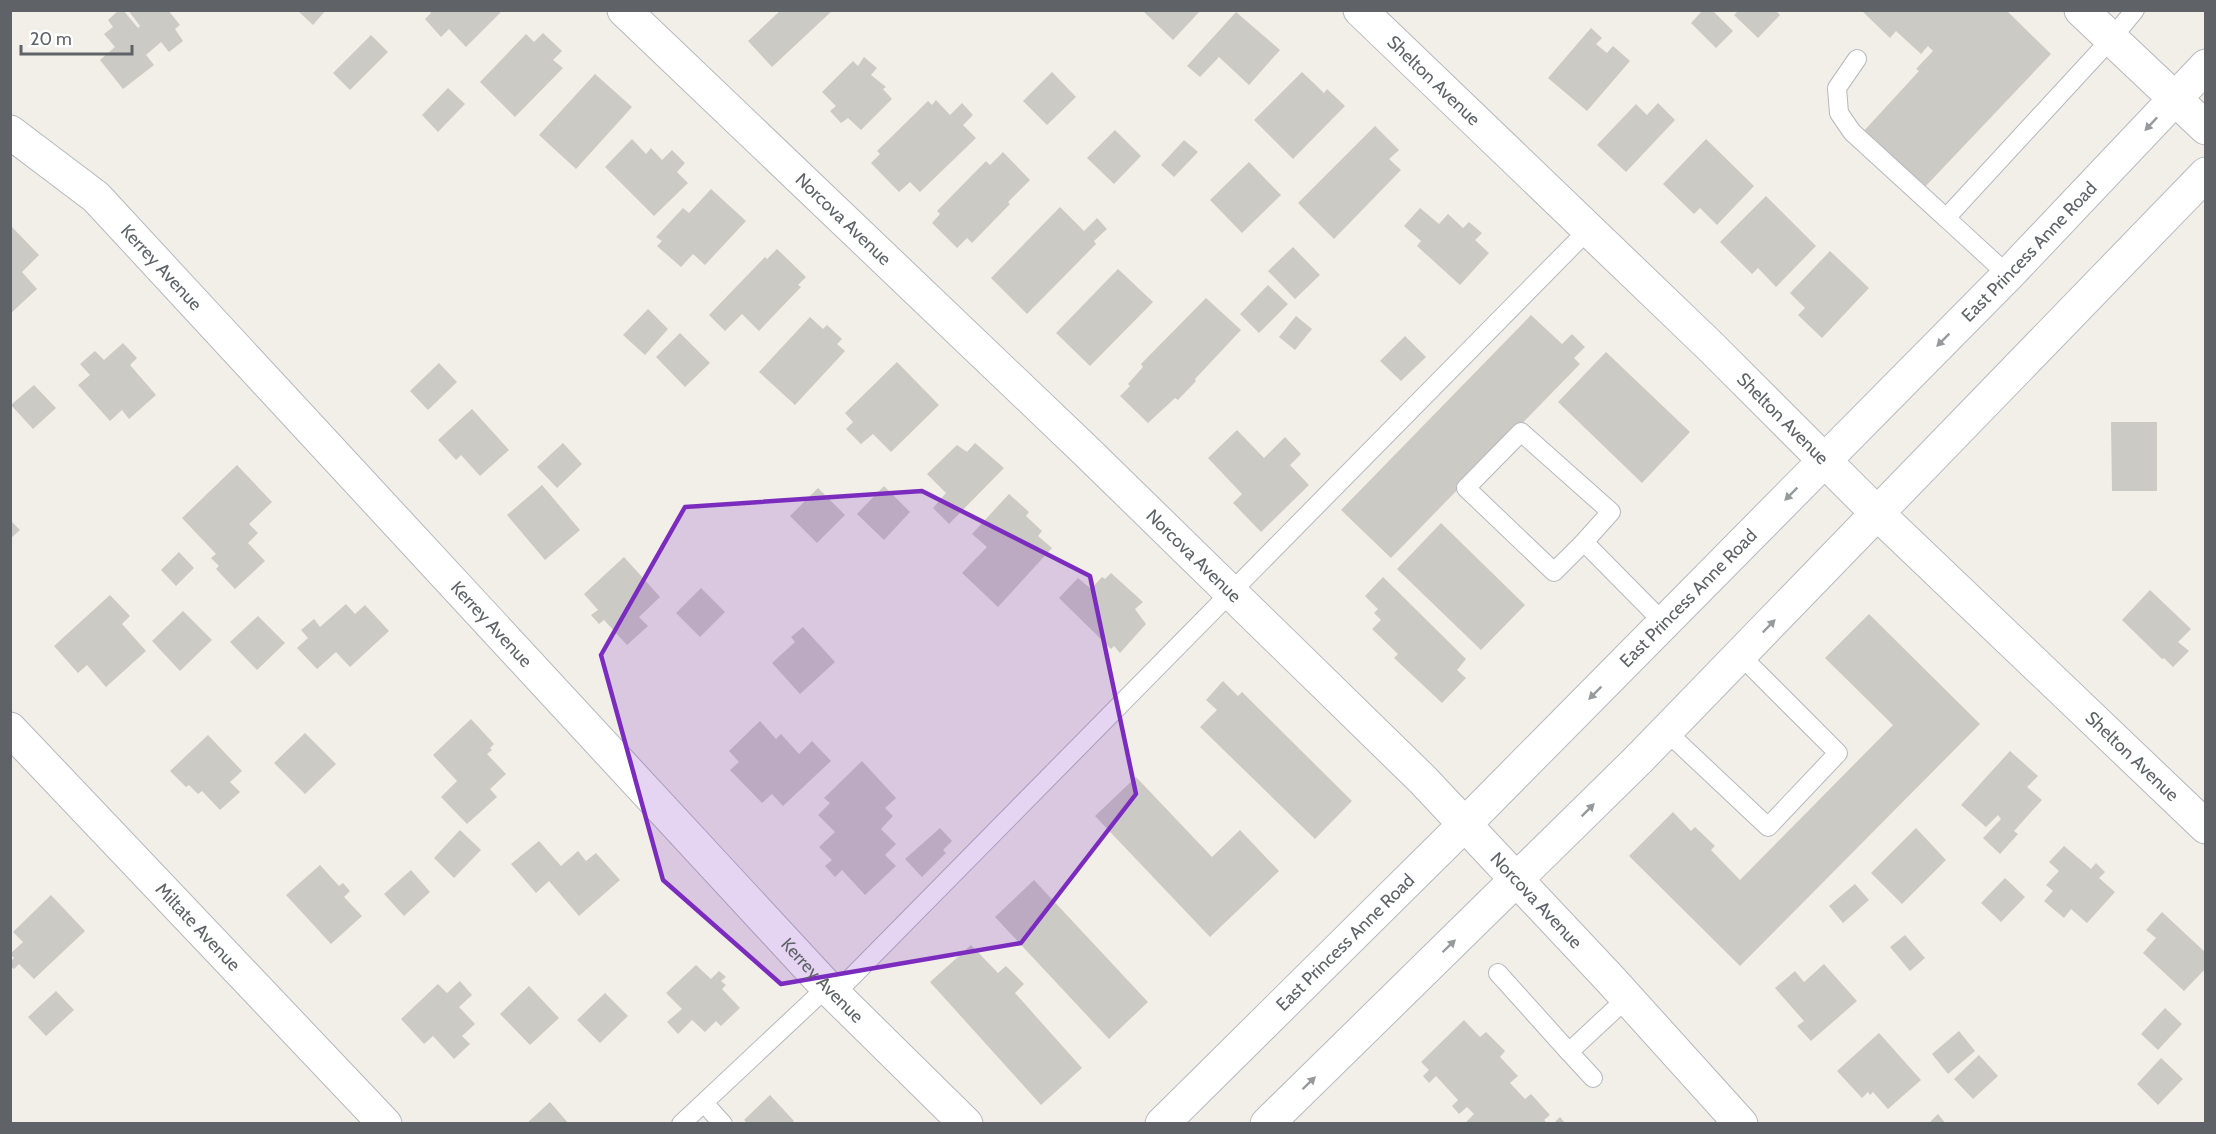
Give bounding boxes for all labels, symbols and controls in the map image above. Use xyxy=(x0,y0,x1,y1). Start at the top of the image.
scale bar xyxy=(21,18,132,56)
text: 20 m xyxy=(30,28,72,50)
street label: Shelton Avenue xyxy=(1382,31,1485,130)
one-way arrow xyxy=(2144,116,2158,130)
street label: Norcova Avenue xyxy=(791,168,896,270)
street label: East Princess Anne Road xyxy=(1957,177,2101,326)
street label: Kerrey Avenue xyxy=(116,220,207,315)
one-way arrow xyxy=(1937,333,1951,347)
street label: Shelton Avenue xyxy=(1732,368,1833,469)
one-way arrow xyxy=(1785,487,1799,501)
street label: Norcova Avenue xyxy=(1141,505,1246,607)
street label: East Princess Anne Road xyxy=(1615,524,1761,672)
street label: Kerrey Avenue xyxy=(446,577,537,672)
one-way arrow xyxy=(1761,619,1775,633)
one-way arrow xyxy=(1589,685,1603,699)
street label: Shelton Avenue xyxy=(2081,707,2183,806)
one-way arrow xyxy=(1580,803,1594,817)
street label: Norcova Avenue xyxy=(1486,848,1587,953)
street label: East Princess Anne Road xyxy=(1272,869,1419,1016)
street label: Miltate Avenue xyxy=(151,878,245,976)
street label: Kerrey Avenue xyxy=(776,933,868,1028)
one-way arrow xyxy=(1441,940,1455,954)
one-way arrow xyxy=(1302,1076,1316,1090)

